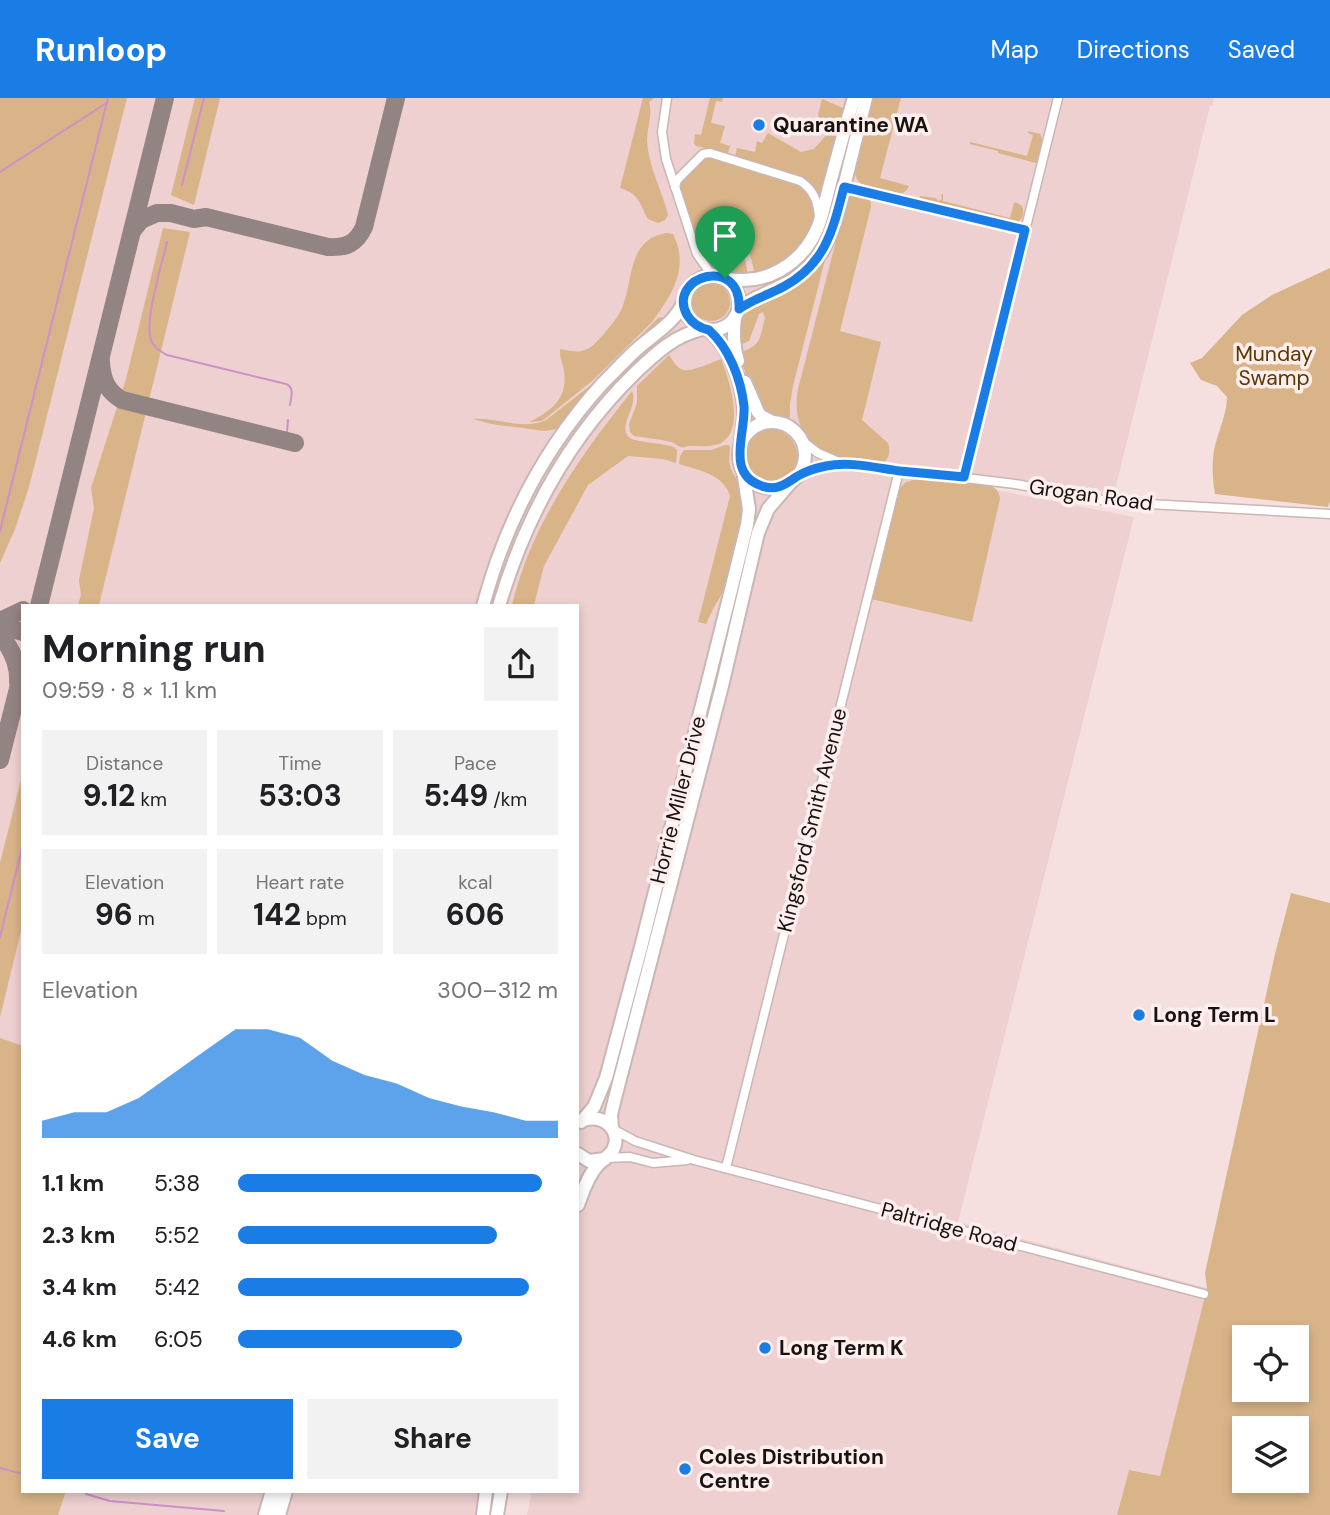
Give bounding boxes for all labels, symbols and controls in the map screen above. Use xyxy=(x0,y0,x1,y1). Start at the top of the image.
text: Runloop xyxy=(35,28,167,71)
text: Map xyxy=(991,34,1039,65)
text: Directions xyxy=(1077,34,1190,65)
text: Saved xyxy=(1228,34,1295,65)
place label: Quarantine WA xyxy=(773,111,929,139)
marker: Quarantine WA xyxy=(751,117,767,133)
pin xyxy=(695,206,755,278)
icon: arrive xyxy=(706,217,744,255)
park label: Munday Swamp xyxy=(1235,340,1313,392)
street label: Grogan Road xyxy=(1027,472,1155,518)
text: Morning run xyxy=(42,624,266,674)
button: share xyxy=(484,627,558,701)
text: 09:59 · 8 × 1.1 km xyxy=(42,675,217,705)
street label: Kingsford Smith Avenue xyxy=(771,705,853,935)
street label: Horrie Miller Drive xyxy=(644,713,712,887)
text: Distance xyxy=(86,751,163,776)
text: Time xyxy=(279,751,321,776)
text: Pace xyxy=(454,751,497,776)
text: 9.12 xyxy=(82,776,135,815)
text: 53:03 xyxy=(258,776,342,815)
text: 5:49 xyxy=(423,776,488,815)
text: km xyxy=(135,787,167,812)
text: /km xyxy=(488,787,527,812)
text: Elevation xyxy=(85,870,164,895)
text: Heart rate xyxy=(256,870,344,895)
text: kcal xyxy=(458,870,492,895)
text: 96 xyxy=(95,895,133,934)
text: 142 xyxy=(253,895,301,934)
text: 606 xyxy=(446,895,505,934)
text: m xyxy=(133,906,155,931)
text: bpm xyxy=(301,906,347,931)
text: Elevation xyxy=(42,975,138,1005)
text: 300–312 m xyxy=(437,975,558,1005)
place label: Long Term L xyxy=(1153,1001,1276,1029)
marker: Long Term L xyxy=(1131,1007,1147,1023)
text: 1.1 km xyxy=(42,1168,104,1198)
text: 5:38 xyxy=(154,1168,200,1198)
street label: Paltridge Road xyxy=(878,1195,1020,1259)
text: 2.3 km xyxy=(42,1220,115,1250)
text: 5:52 xyxy=(154,1220,200,1250)
text: 3.4 km xyxy=(42,1272,117,1302)
text: 5:42 xyxy=(154,1272,200,1302)
text: 4.6 km xyxy=(42,1324,117,1354)
text: 6:05 xyxy=(154,1324,203,1354)
map controls xyxy=(1232,1325,1309,1493)
button: locate xyxy=(1232,1325,1309,1402)
place label: Long Term K xyxy=(779,1334,904,1362)
marker: Long Term K xyxy=(757,1340,773,1356)
button: Save xyxy=(42,1399,293,1479)
button: Share xyxy=(307,1399,558,1479)
button: layers xyxy=(1232,1416,1309,1493)
place label: Coles Distribution Centre xyxy=(699,1443,884,1495)
marker: Coles Distribution Centre xyxy=(677,1461,693,1477)

